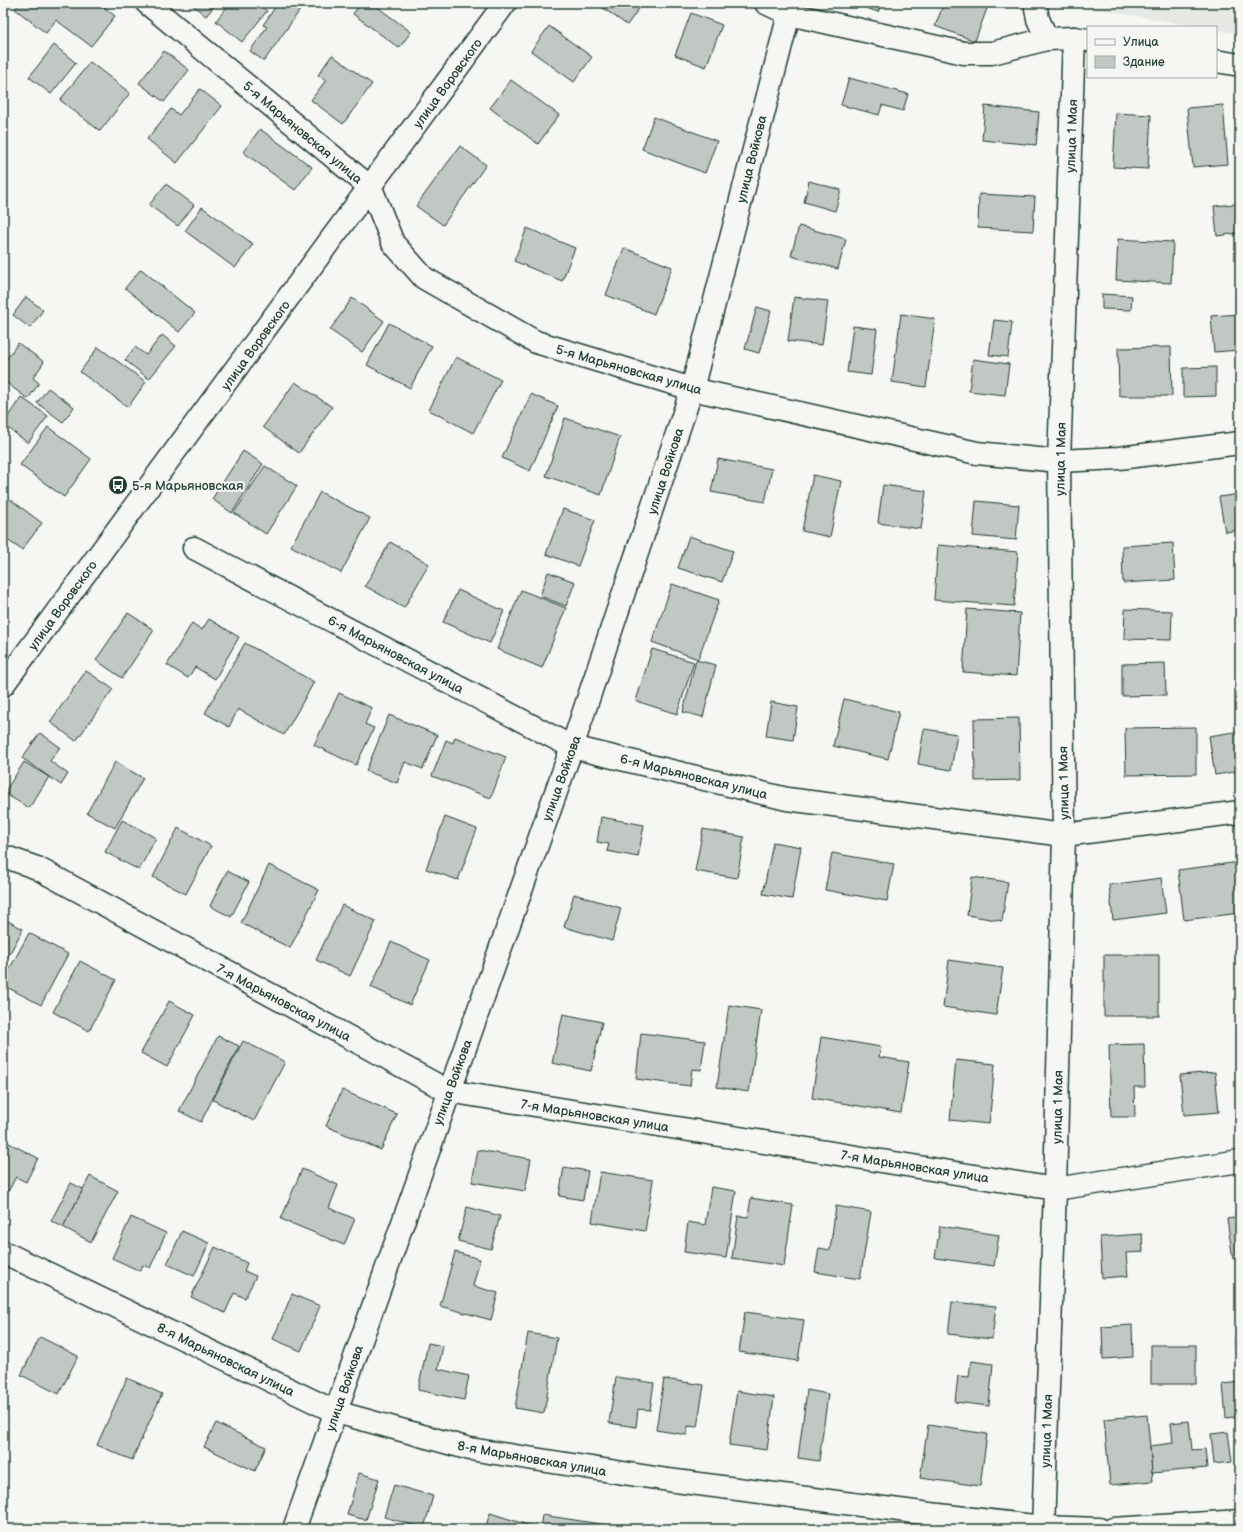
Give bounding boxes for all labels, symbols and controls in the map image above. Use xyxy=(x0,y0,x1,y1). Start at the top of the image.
legend xyxy=(1087,26,1217,78)
street label: улица Воровского xyxy=(410,35,486,132)
text: Улица xyxy=(1123,35,1159,50)
text: Здание xyxy=(1123,55,1165,70)
street label: 5-я Марьяновская улица xyxy=(239,78,366,188)
street label: улица 1 Мая xyxy=(1063,99,1081,173)
street label: улица Войкова xyxy=(733,113,771,205)
street label: улица Воровского xyxy=(218,297,294,394)
street label: 5-я Марьяновская улица xyxy=(554,341,704,399)
street label: улица 1 Мая xyxy=(1052,422,1070,496)
street label: улица Войкова xyxy=(644,426,688,517)
bus stop icon: 5-я Марьяновская xyxy=(107,474,129,496)
place label: 5-я Марьяновская xyxy=(132,478,243,494)
street label: улица Воровского xyxy=(25,557,101,654)
street label: 6-я Марьяновская улица xyxy=(325,612,466,698)
street label: улица Войкова xyxy=(539,733,585,823)
street label: улица 1 Мая xyxy=(1055,746,1073,820)
street label: 6-я Марьяновская улица xyxy=(618,751,769,803)
street label: 7-я Марьяновская улица xyxy=(214,961,354,1045)
street label: улица Войкова xyxy=(430,1037,476,1127)
street label: улица 1 Мая xyxy=(1049,1070,1067,1144)
street label: 7-я Марьяновская улица xyxy=(520,1096,670,1136)
street label: 7-я Марьяновская улица xyxy=(840,1147,990,1187)
street label: 8-я Марьяновская улица xyxy=(154,1320,297,1400)
street label: улица Войкова xyxy=(323,1343,367,1433)
street label: улица 1 Мая xyxy=(1038,1394,1056,1468)
street label: 8-я Марьяновская улица xyxy=(456,1438,608,1480)

